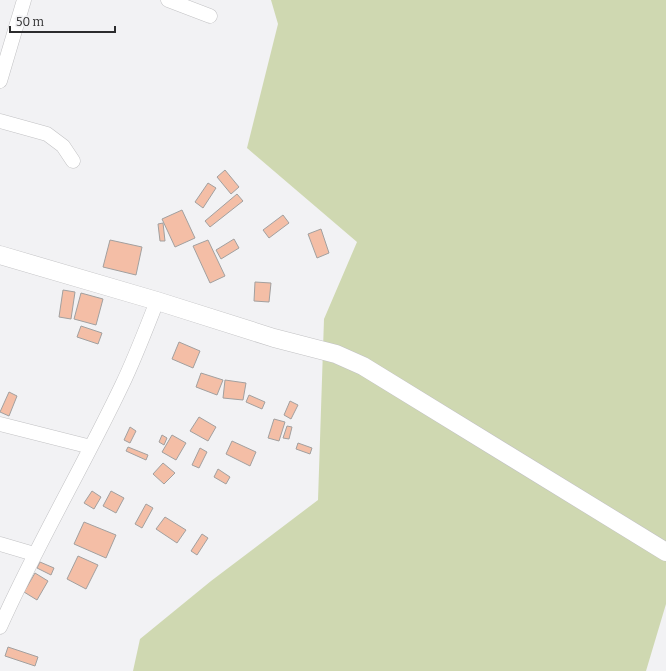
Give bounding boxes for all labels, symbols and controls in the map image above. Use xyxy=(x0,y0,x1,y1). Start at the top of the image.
scale bar xyxy=(10,8,115,34)
text: 50 m xyxy=(16,15,45,29)

